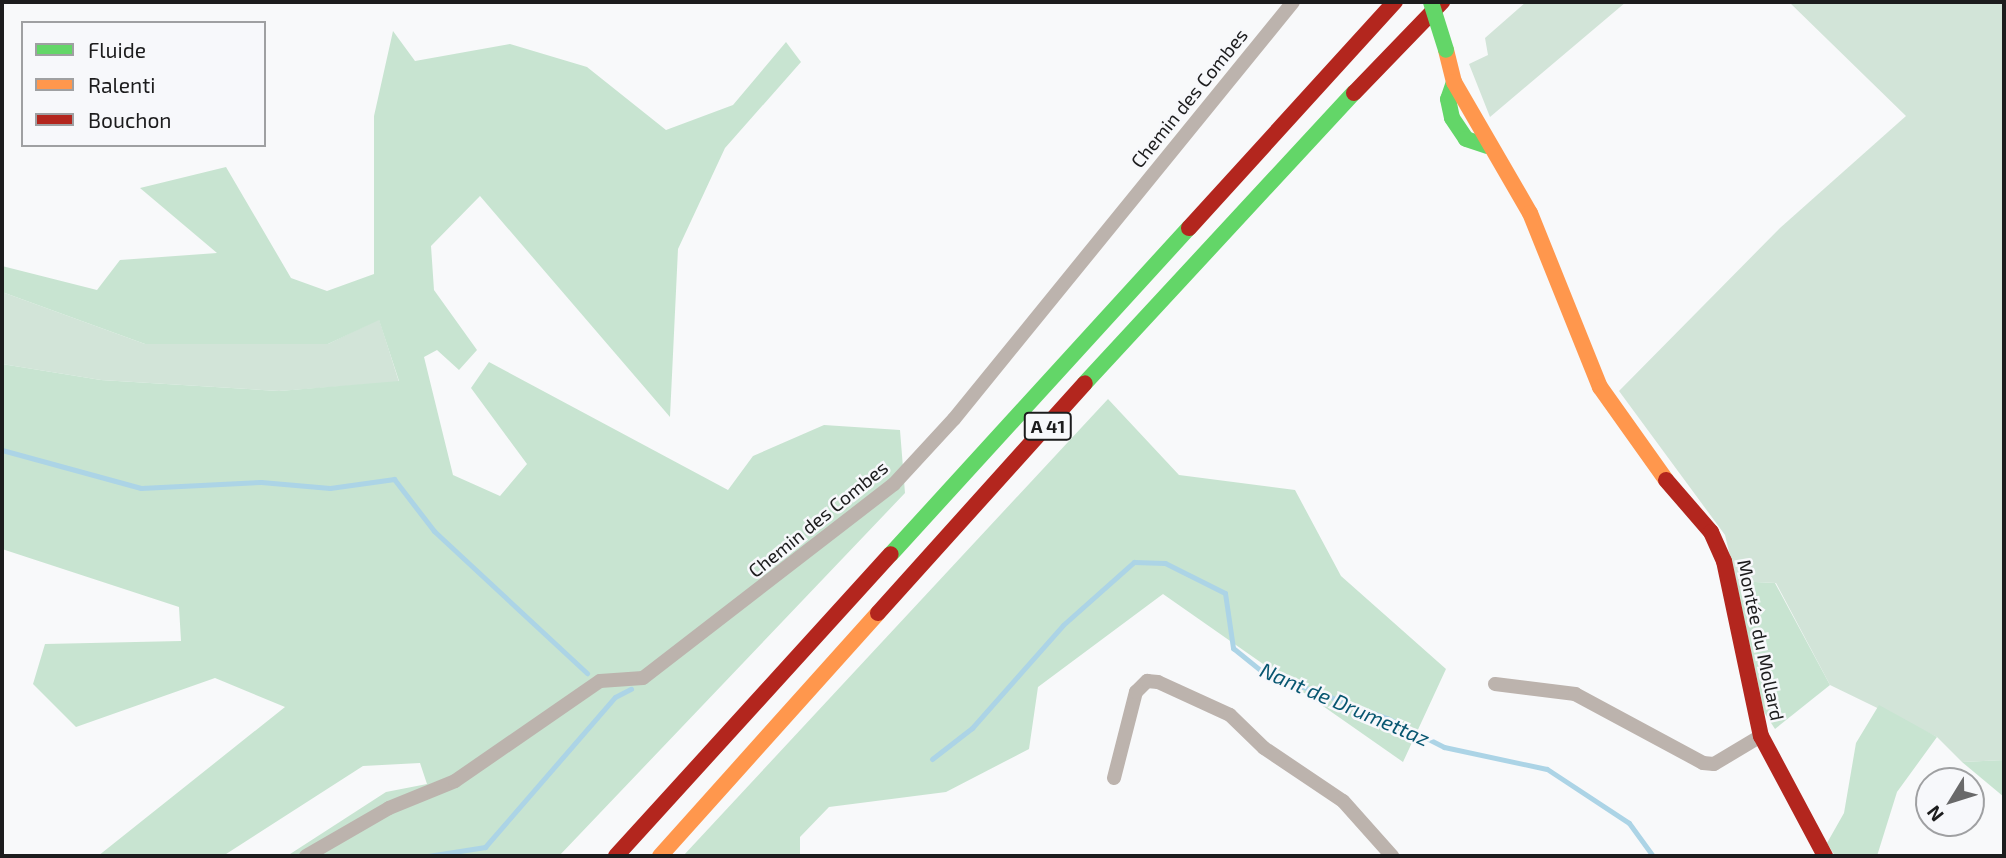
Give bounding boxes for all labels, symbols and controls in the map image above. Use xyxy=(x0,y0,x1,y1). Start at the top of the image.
legend xyxy=(21,21,266,147)
street label: Chemin des Combes xyxy=(1126,24,1252,172)
text: Fluide xyxy=(88,37,146,62)
text: Ralenti xyxy=(88,72,155,97)
text: Bouchon xyxy=(88,107,172,132)
road number: A 41 xyxy=(1024,412,1072,440)
street label: Chemin des Combes xyxy=(744,456,892,582)
street label: Montée du Mollard xyxy=(1733,558,1789,722)
water label: Nant de Drumettaz xyxy=(1256,657,1434,751)
north arrow xyxy=(1915,767,1985,837)
text: N xyxy=(1921,802,1948,826)

